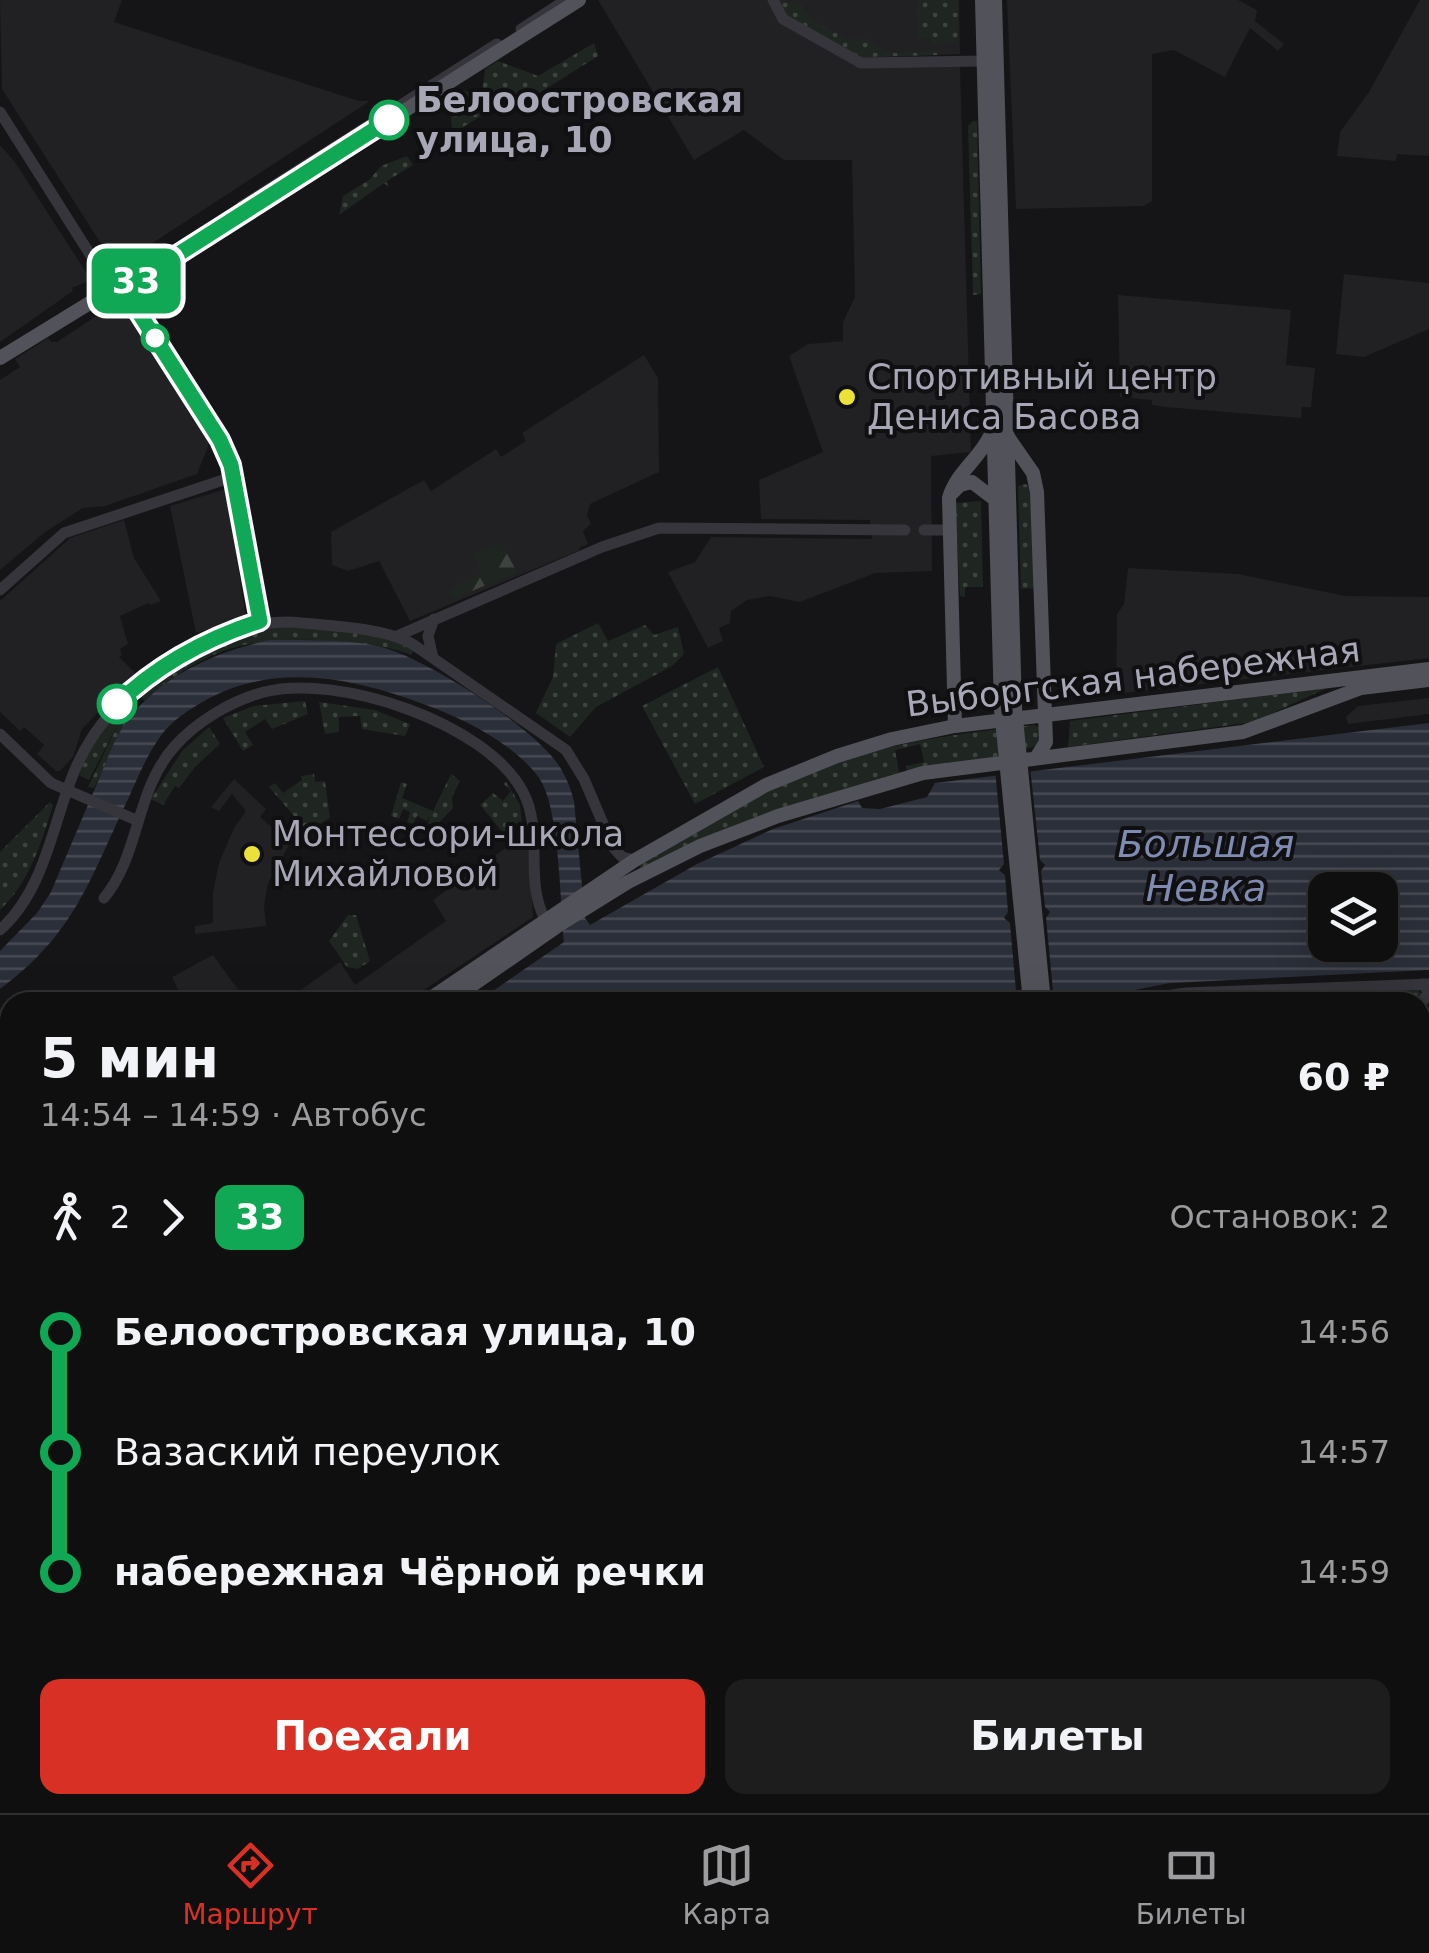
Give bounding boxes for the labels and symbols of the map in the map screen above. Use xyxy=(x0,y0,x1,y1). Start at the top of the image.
place label: Белоостровская улица, 10 xyxy=(416,80,743,160)
marker: Белоостровская улица, 10 xyxy=(370,101,408,139)
line badge: 33 xyxy=(91,248,181,314)
unlabelled marker xyxy=(142,325,168,351)
place label: Спортивный центр Дениса Басова xyxy=(867,357,1217,437)
marker: Спортивный центр Дениса Басова xyxy=(836,386,858,408)
street label: Выборгская набережная xyxy=(904,629,1362,725)
unlabelled marker xyxy=(98,685,136,723)
place label: Монтессори-школа Михайловой xyxy=(272,814,624,894)
water label: Большая Невка xyxy=(1118,822,1294,910)
marker: Монтессори-школа Михайловой xyxy=(241,843,263,865)

